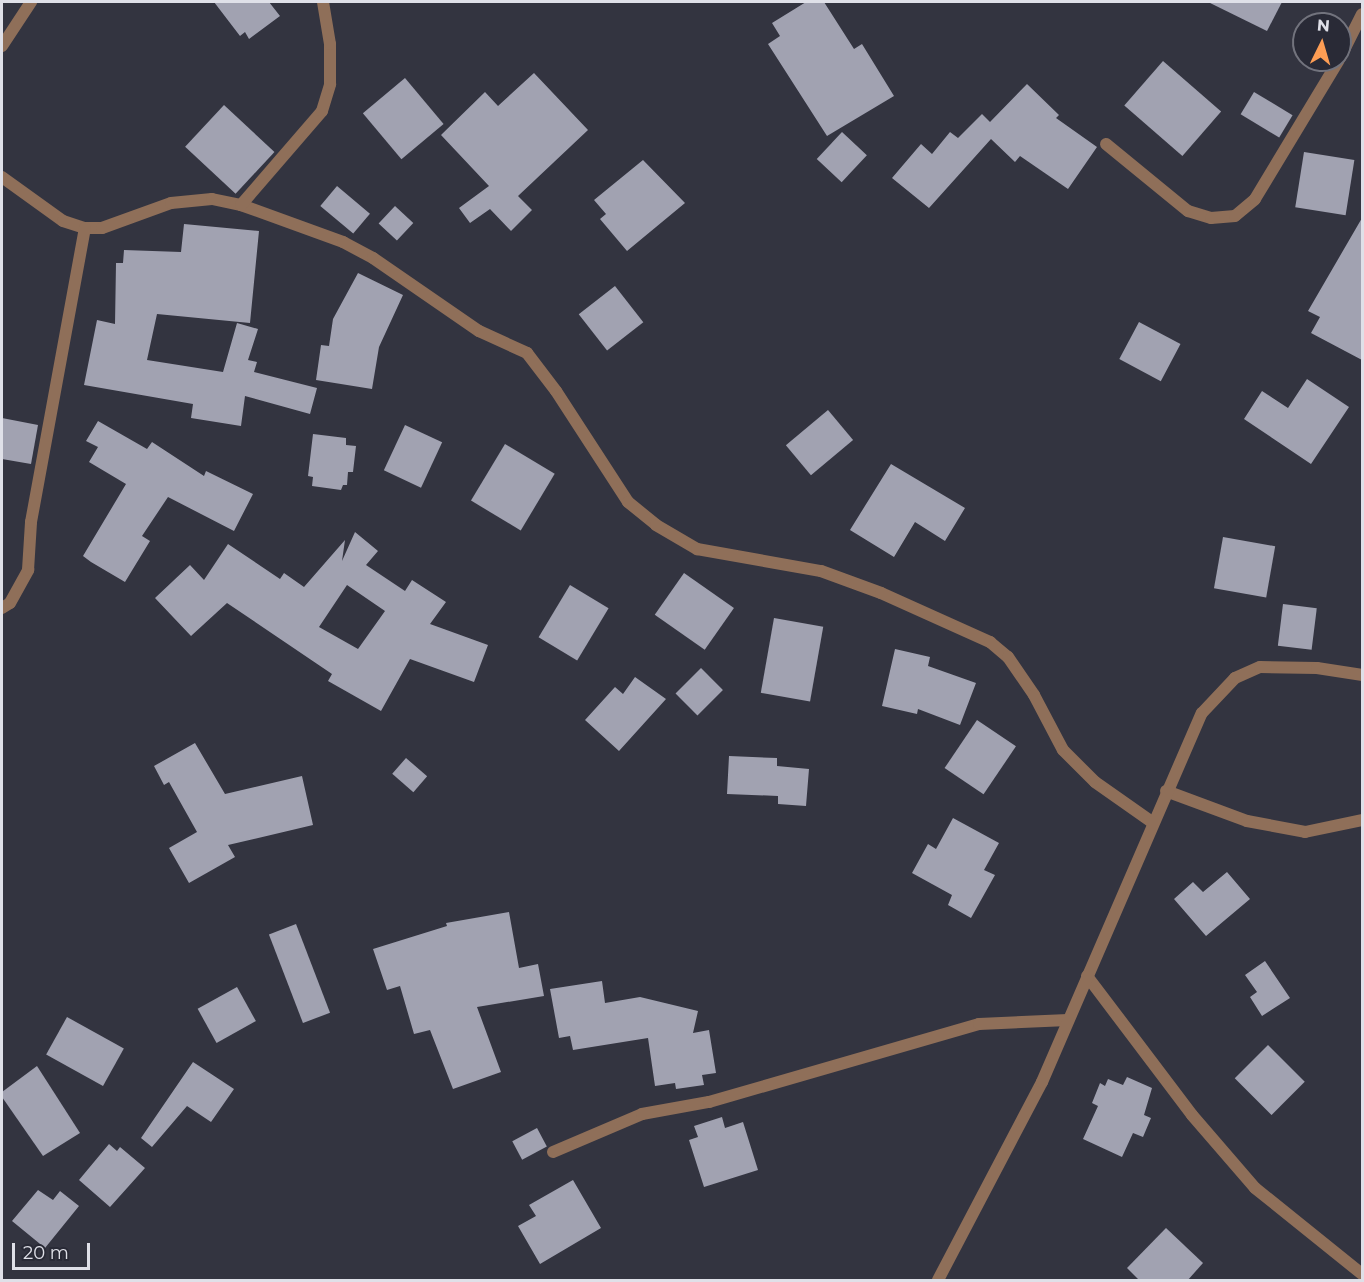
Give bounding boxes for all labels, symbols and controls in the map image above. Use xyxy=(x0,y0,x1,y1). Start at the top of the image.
north arrow xyxy=(1292,12,1352,72)
text: N xyxy=(1316,16,1331,36)
scale bar xyxy=(15,1231,93,1269)
text: 20 m xyxy=(23,1242,69,1264)

